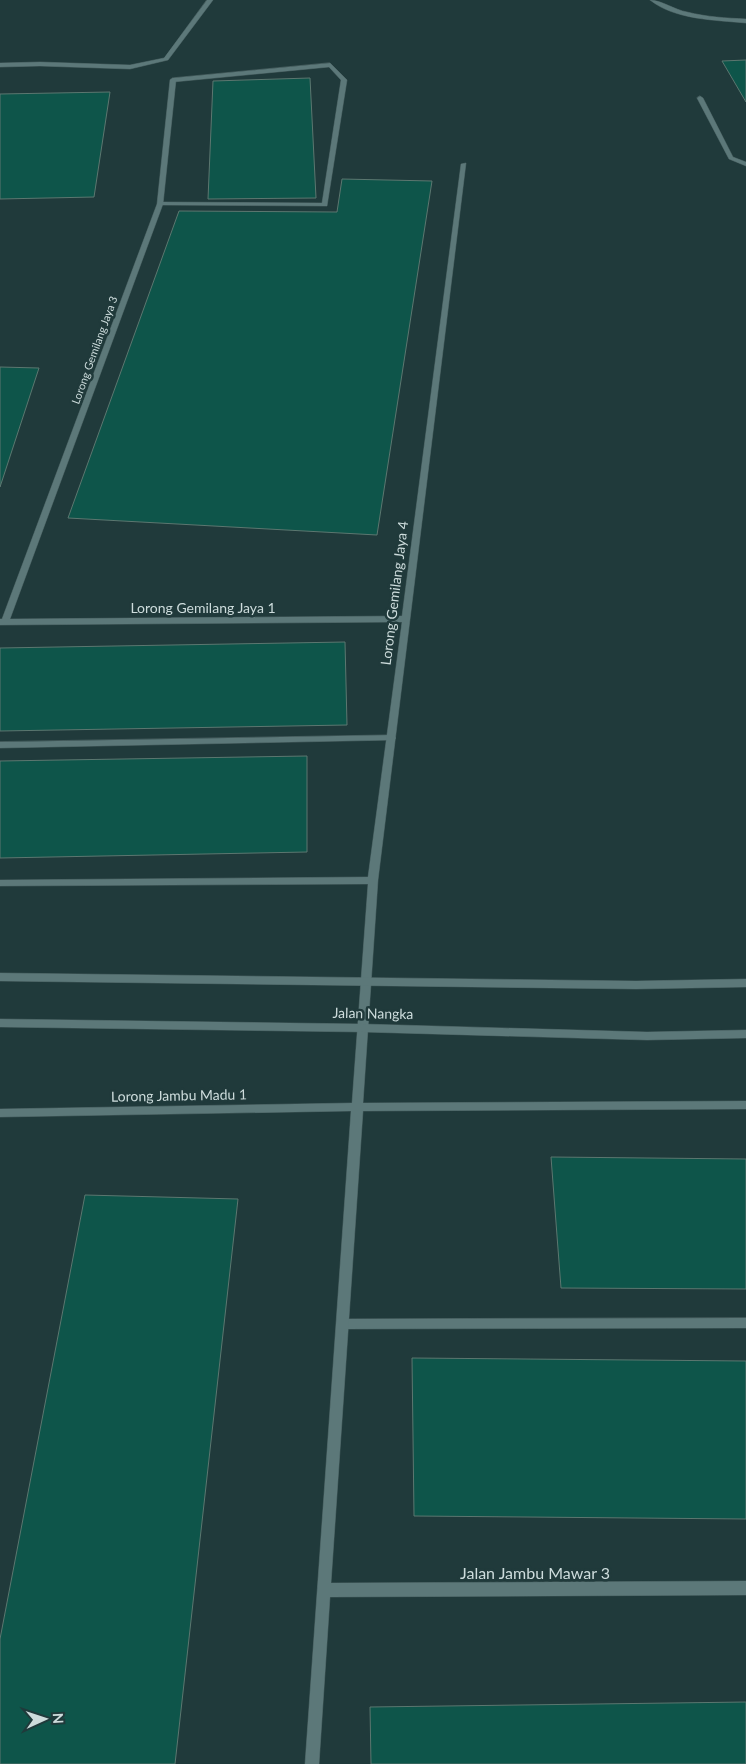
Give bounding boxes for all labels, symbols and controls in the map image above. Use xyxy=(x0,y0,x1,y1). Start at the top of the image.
street label: Lorong Gemilang Jaya 3 xyxy=(68,294,120,406)
street label: Lorong Gemilang Jaya 4 xyxy=(377,520,411,666)
street label: Lorong Gemilang Jaya 1 xyxy=(130,599,276,616)
street label: Jalan Nangka xyxy=(332,1004,414,1022)
street label: Lorong Jambu Madu 1 xyxy=(111,1085,247,1105)
street label: Jalan Jambu Mawar 3 xyxy=(460,1563,610,1582)
north arrow xyxy=(20,1694,70,1744)
text: N xyxy=(50,1712,67,1724)

